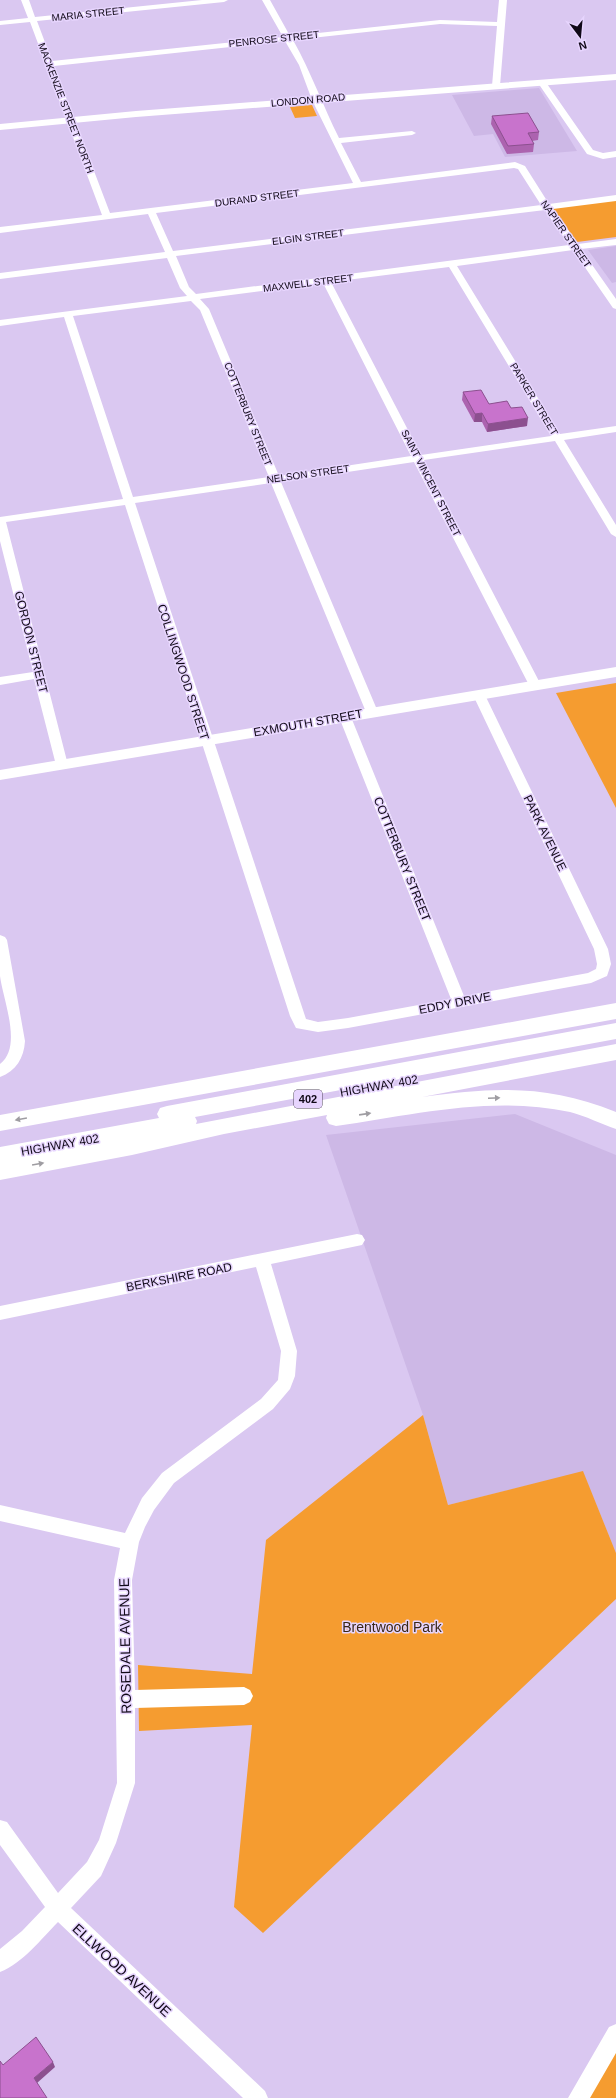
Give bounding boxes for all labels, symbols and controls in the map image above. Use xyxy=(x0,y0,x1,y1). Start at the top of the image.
street label: MARIA STREET xyxy=(51,5,125,23)
north arrow xyxy=(560,16,600,56)
street label: PENROSE STREET xyxy=(228,29,320,49)
text: N xyxy=(577,39,588,52)
street label: MACKENZIE STREET NORTH xyxy=(36,41,96,175)
street label: LONDON ROAD xyxy=(270,91,346,109)
street label: DURAND STREET xyxy=(214,187,300,209)
street label: NAPIER STREET xyxy=(539,198,593,270)
street label: ELGIN STREET xyxy=(271,227,345,247)
street label: MAXWELL STREET xyxy=(262,272,354,294)
street label: COTTERBURY STREET xyxy=(222,361,274,467)
street label: PARKER STREET xyxy=(508,361,560,437)
street label: SAINT VINCENT STREET xyxy=(399,428,463,538)
street label: NELSON STREET xyxy=(266,463,350,485)
street label: GORDON STREET xyxy=(12,590,51,695)
street label: COLLINGWOOD STREET xyxy=(154,602,212,742)
street label: EXMOUTH STREET xyxy=(252,706,364,740)
street label: PARK AVENUE xyxy=(521,793,569,873)
street label: COTTERBURY STREET xyxy=(371,795,434,924)
street label: EDDY DRIVE xyxy=(418,989,492,1017)
street label: HIGHWAY 402 xyxy=(339,1072,420,1100)
road number: 402 xyxy=(294,1090,322,1108)
one-way arrow xyxy=(488,1095,501,1101)
one-way arrow xyxy=(359,1111,371,1117)
one-way arrow xyxy=(15,1117,27,1123)
street label: HIGHWAY 402 xyxy=(20,1131,101,1159)
one-way arrow xyxy=(32,1161,44,1167)
street label: BERKSHIRE ROAD xyxy=(125,1260,233,1294)
street label: ROSEDALE AVENUE xyxy=(116,1578,134,1714)
park label: Brentwood Park xyxy=(342,1619,443,1635)
street label: ELLWOOD AVENUE xyxy=(70,1920,174,2020)

